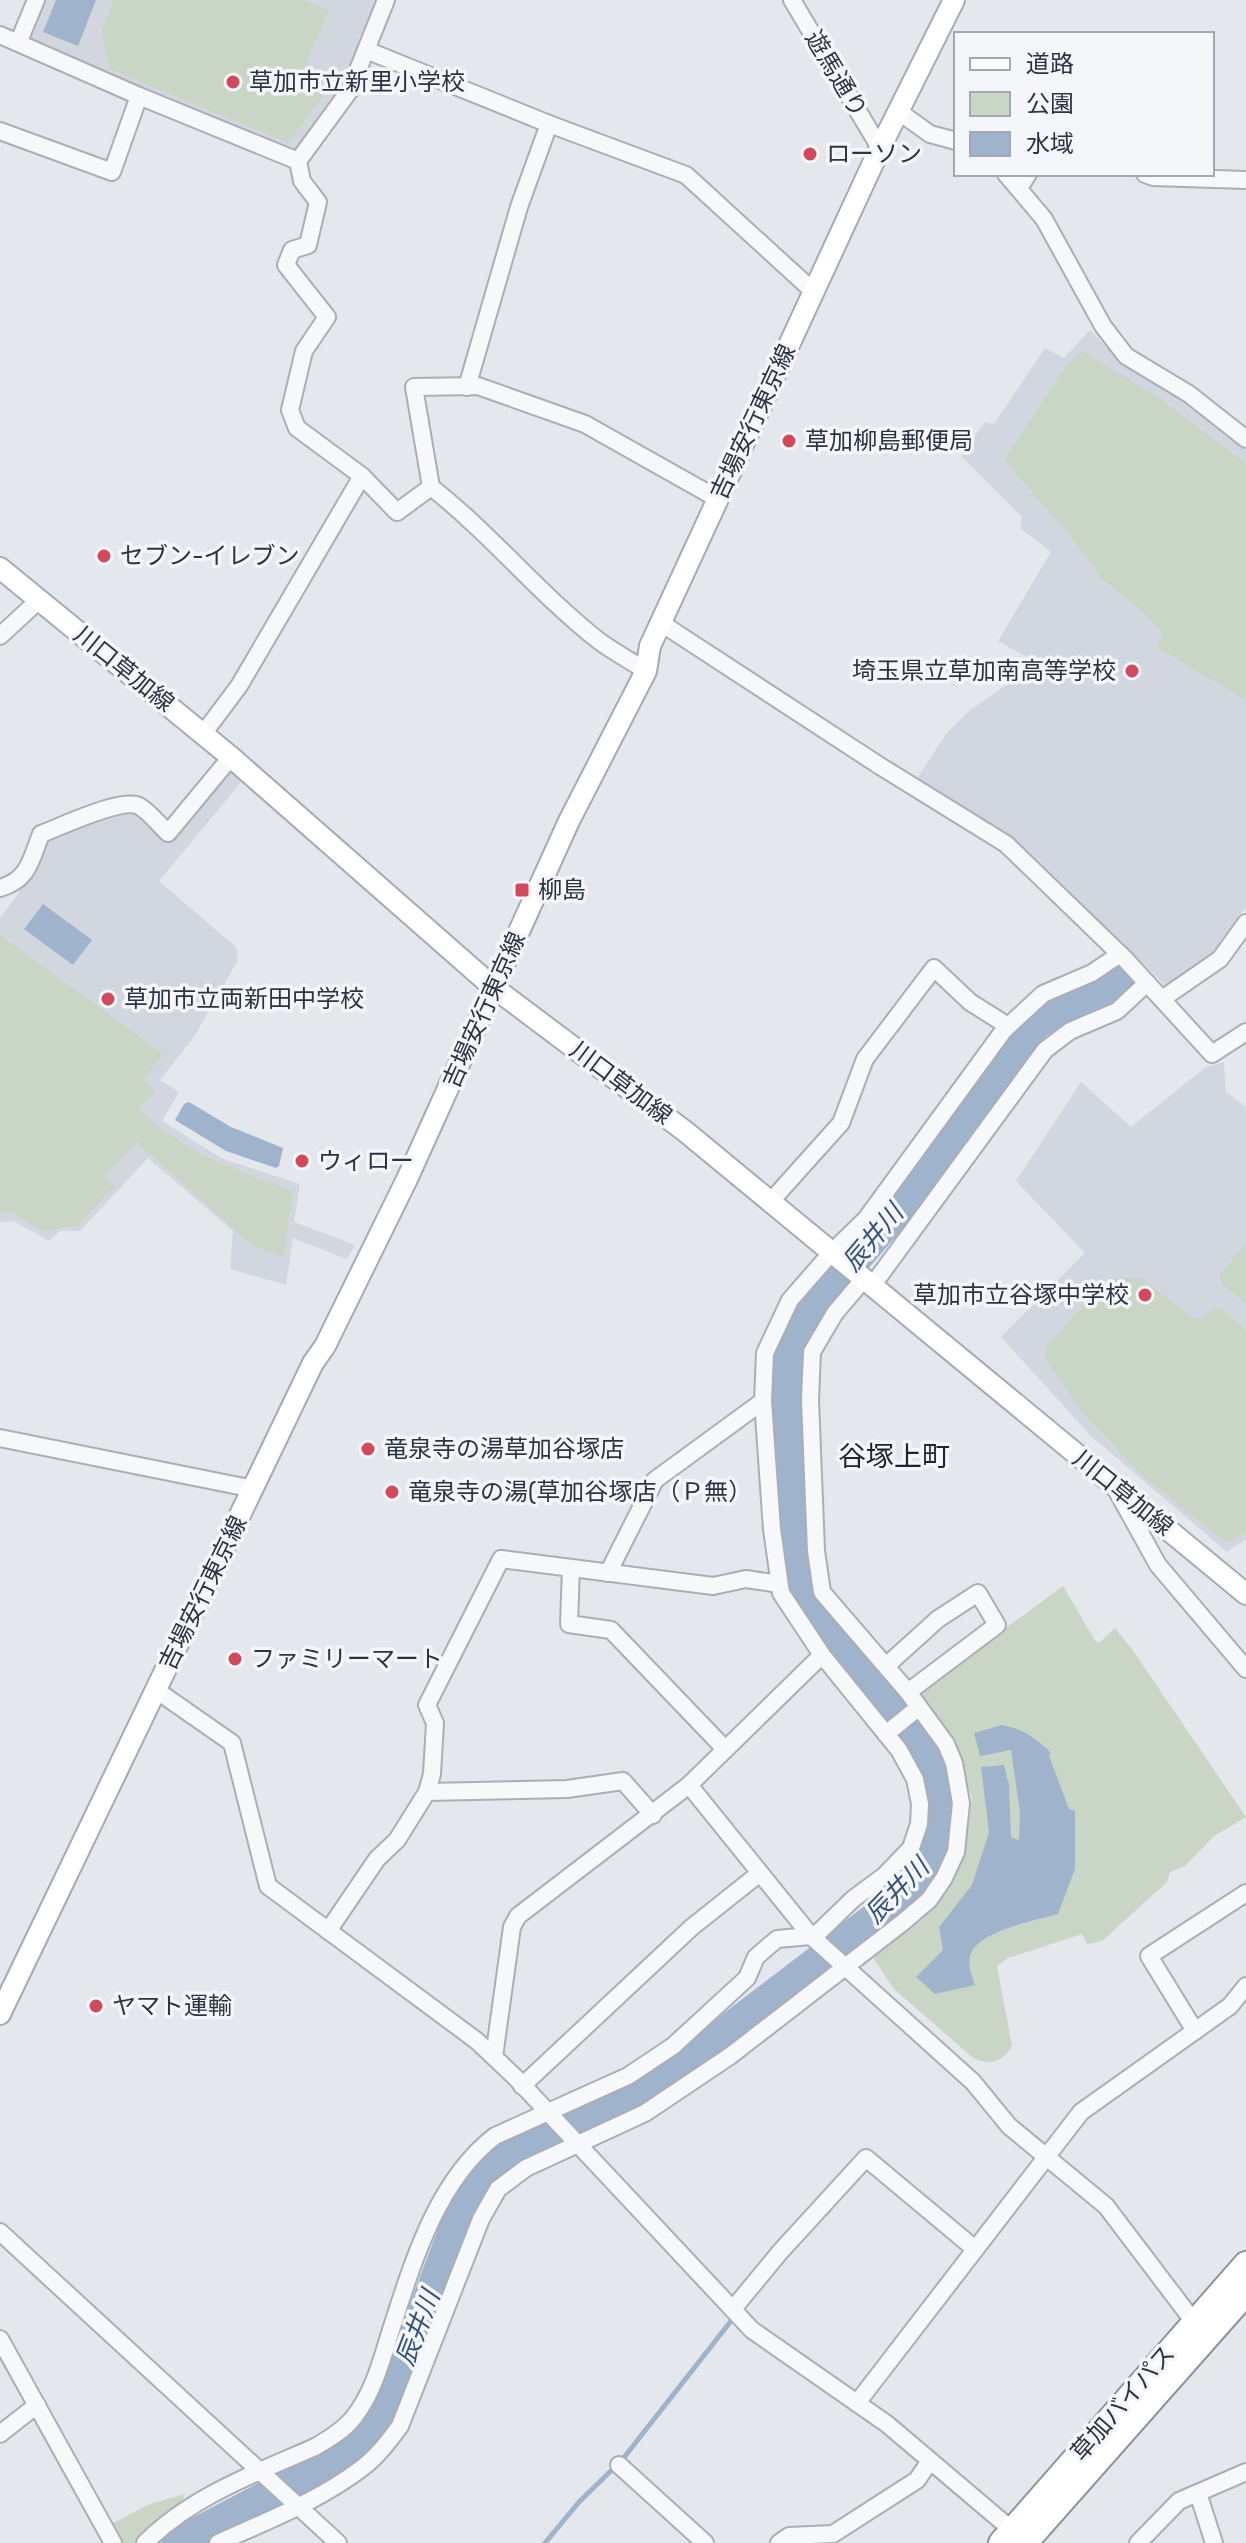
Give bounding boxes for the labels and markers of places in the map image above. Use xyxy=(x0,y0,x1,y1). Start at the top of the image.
place label: 草加市立新里小学校 xyxy=(249,68,465,96)
marker: 草加市立新里小学校 xyxy=(224,73,242,91)
place label: ローソン xyxy=(826,140,922,168)
marker: ローソン xyxy=(801,145,819,163)
place label: 草加柳島郵便局 xyxy=(805,427,973,455)
marker: 草加柳島郵便局 xyxy=(780,432,798,450)
place label: セブン-イレブン xyxy=(120,542,300,570)
marker: セブン-イレブン xyxy=(95,547,113,565)
place label: 埼玉県立草加南高等学校 xyxy=(852,657,1116,685)
marker: 埼玉県立草加南高等学校 xyxy=(1123,662,1141,680)
place label: 柳島 xyxy=(538,876,586,904)
marker: 柳島 xyxy=(513,881,531,899)
place label: 草加市立両新田中学校 xyxy=(124,985,364,1013)
marker: 草加市立両新田中学校 xyxy=(99,990,117,1008)
place label: ウィロー xyxy=(318,1147,414,1175)
marker: ウィロー xyxy=(293,1152,311,1170)
place label: 草加市立谷塚中学校 xyxy=(913,1281,1129,1309)
marker: 草加市立谷塚中学校 xyxy=(1136,1286,1154,1304)
place label: 竜泉寺の湯草加谷塚店 xyxy=(384,1435,624,1463)
marker: 竜泉寺の湯草加谷塚店 xyxy=(359,1440,377,1458)
place label: 竜泉寺の湯(草加谷塚店（Ｐ無） xyxy=(408,1478,752,1506)
marker: 竜泉寺の湯(草加谷塚店（Ｐ無） xyxy=(383,1483,401,1501)
place label: ファミリーマート xyxy=(251,1645,443,1673)
marker: ファミリーマート xyxy=(226,1650,244,1668)
place label: ヤマト運輸 xyxy=(112,1992,232,2020)
marker: ヤマト運輸 xyxy=(87,1997,105,2015)

